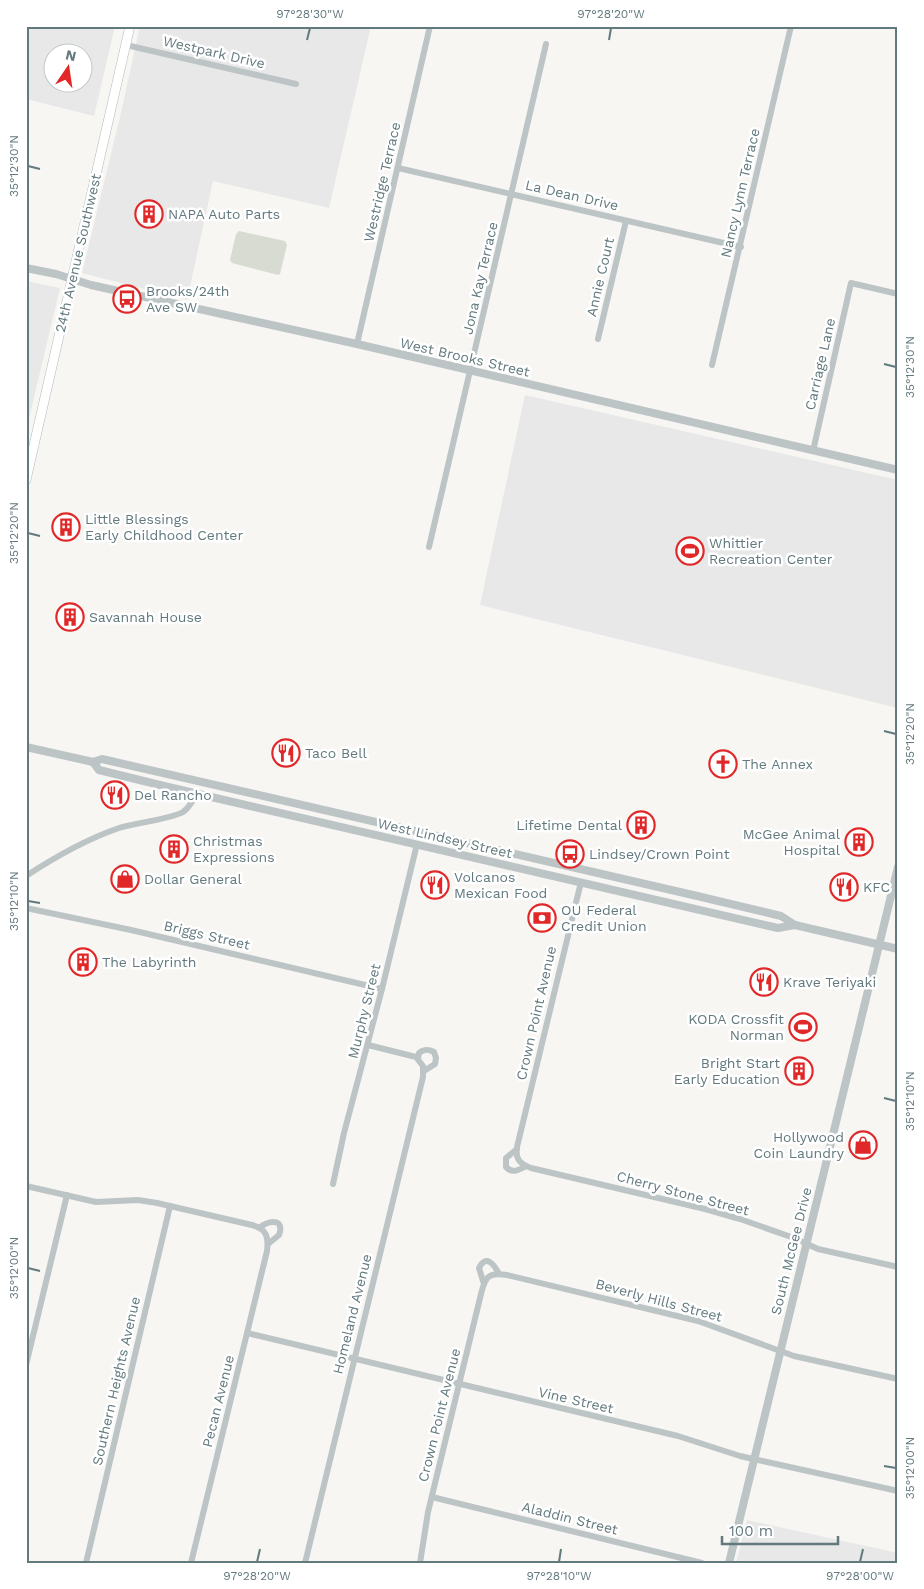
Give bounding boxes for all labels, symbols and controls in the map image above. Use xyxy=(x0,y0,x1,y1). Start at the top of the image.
text: 97°28'30"W xyxy=(276,7,344,21)
text: 97°28'20"W xyxy=(577,7,645,21)
street label: Westpark Drive xyxy=(162,33,266,71)
north arrow xyxy=(42,42,92,92)
text: N xyxy=(64,46,78,64)
street label: Westridge Terrace xyxy=(360,121,404,243)
street label: Nancy Lynn Terrace xyxy=(717,127,763,259)
text: 35°12'30"N xyxy=(7,135,21,197)
street label: 24th Avenue Southwest xyxy=(52,172,104,334)
street label: La Dean Drive xyxy=(524,177,620,213)
building icon: NAPA Auto Parts xyxy=(134,199,164,229)
place label: NAPA Auto Parts xyxy=(168,206,280,222)
street label: Jona Kay Terrace xyxy=(459,220,501,336)
street label: Annie Court xyxy=(583,236,617,318)
place label: Brooks/24th Ave SW xyxy=(146,283,230,315)
bus stop icon: Brooks/24th Ave SW xyxy=(112,284,142,314)
street label: Carriage Lane xyxy=(802,316,838,412)
street label: West Brooks Street xyxy=(399,334,532,380)
text: 35°12'30"N xyxy=(903,336,917,398)
text: 35°12'20"N xyxy=(7,502,21,564)
place label: Little Blessings Early Childhood Center xyxy=(85,511,243,543)
building icon: Little Blessings Early Childhood Center xyxy=(51,512,81,542)
place label: Whittier Recreation Center xyxy=(709,535,833,567)
sports icon: Whittier Recreation Center xyxy=(675,536,705,566)
building icon: Savannah House xyxy=(55,602,85,632)
place label: Savannah House xyxy=(89,609,202,625)
text: 35°12'20"N xyxy=(903,703,917,765)
restaurant icon: Taco Bell xyxy=(271,738,301,768)
place label: Taco Bell xyxy=(305,745,367,761)
church icon: The Annex xyxy=(708,749,738,779)
place label: The Annex xyxy=(742,756,813,772)
restaurant icon: Del Rancho xyxy=(100,780,130,810)
place label: Del Rancho xyxy=(134,787,212,803)
building icon: Lifetime Dental xyxy=(626,810,656,840)
street label: West Lindsey Street xyxy=(376,815,514,861)
place label: Lifetime Dental xyxy=(516,817,623,833)
place label: McGee Animal Hospital xyxy=(743,826,841,858)
building icon: McGee Animal Hospital xyxy=(844,827,874,857)
place label: Christmas Expressions xyxy=(193,833,275,865)
building icon: Christmas Expressions xyxy=(159,834,189,864)
bus stop icon: Lindsey/Crown Point xyxy=(555,839,585,869)
place label: Lindsey/Crown Point xyxy=(589,846,730,862)
shop icon: Dollar General xyxy=(110,864,140,894)
place label: Volcanos Mexican Food xyxy=(454,869,547,901)
restaurant icon: Volcanos Mexican Food xyxy=(420,870,450,900)
text: 35°12'10"N xyxy=(7,871,21,931)
place label: Dollar General xyxy=(144,871,243,887)
restaurant icon: KFC xyxy=(829,872,859,902)
place label: KFC xyxy=(863,879,890,895)
place label: OU Federal Credit Union xyxy=(561,902,647,934)
bank icon: OU Federal Credit Union xyxy=(527,903,557,933)
street label: Briggs Street xyxy=(162,917,252,953)
street label: Crown Point Avenue xyxy=(513,944,559,1082)
building icon: The Labyrinth xyxy=(68,947,98,977)
place label: The Labyrinth xyxy=(102,954,196,970)
street label: Murphy Street xyxy=(344,962,384,1060)
restaurant icon: Krave Teriyaki xyxy=(749,967,779,997)
place label: Krave Teriyaki xyxy=(783,974,876,990)
place label: KODA Crossfit Norman xyxy=(688,1011,784,1043)
sports icon: KODA Crossfit Norman xyxy=(788,1012,818,1042)
place label: Bright Start Early Education xyxy=(674,1055,780,1087)
building icon: Bright Start Early Education xyxy=(784,1056,814,1086)
text: 35°12'10"N xyxy=(903,1071,917,1131)
place label: Hollywood Coin Laundry xyxy=(754,1129,845,1161)
shop icon: Hollywood Coin Laundry xyxy=(848,1130,878,1160)
street label: Cherry Stone Street xyxy=(615,1168,751,1218)
street label: South McGee Drive xyxy=(767,1186,815,1316)
text: 35°12'00"N xyxy=(7,1237,21,1299)
street label: Homeland Avenue xyxy=(329,1252,375,1376)
street label: Beverly Hills Street xyxy=(594,1275,724,1325)
street label: Southern Heights Avenue xyxy=(89,1295,143,1467)
street label: Crown Point Avenue xyxy=(415,1347,463,1483)
street label: Pecan Avenue xyxy=(199,1353,237,1449)
street label: Vine Street xyxy=(537,1384,615,1416)
text: 35°12'00"N xyxy=(903,1437,917,1499)
street label: Aladdin Street xyxy=(520,1498,620,1538)
scale bar xyxy=(722,1514,838,1546)
text: 100 m xyxy=(729,1522,773,1540)
text: 97°28'20"W xyxy=(223,1569,291,1583)
text: 97°28'10"W xyxy=(526,1569,592,1583)
text: 97°28'00"W xyxy=(826,1569,894,1583)

